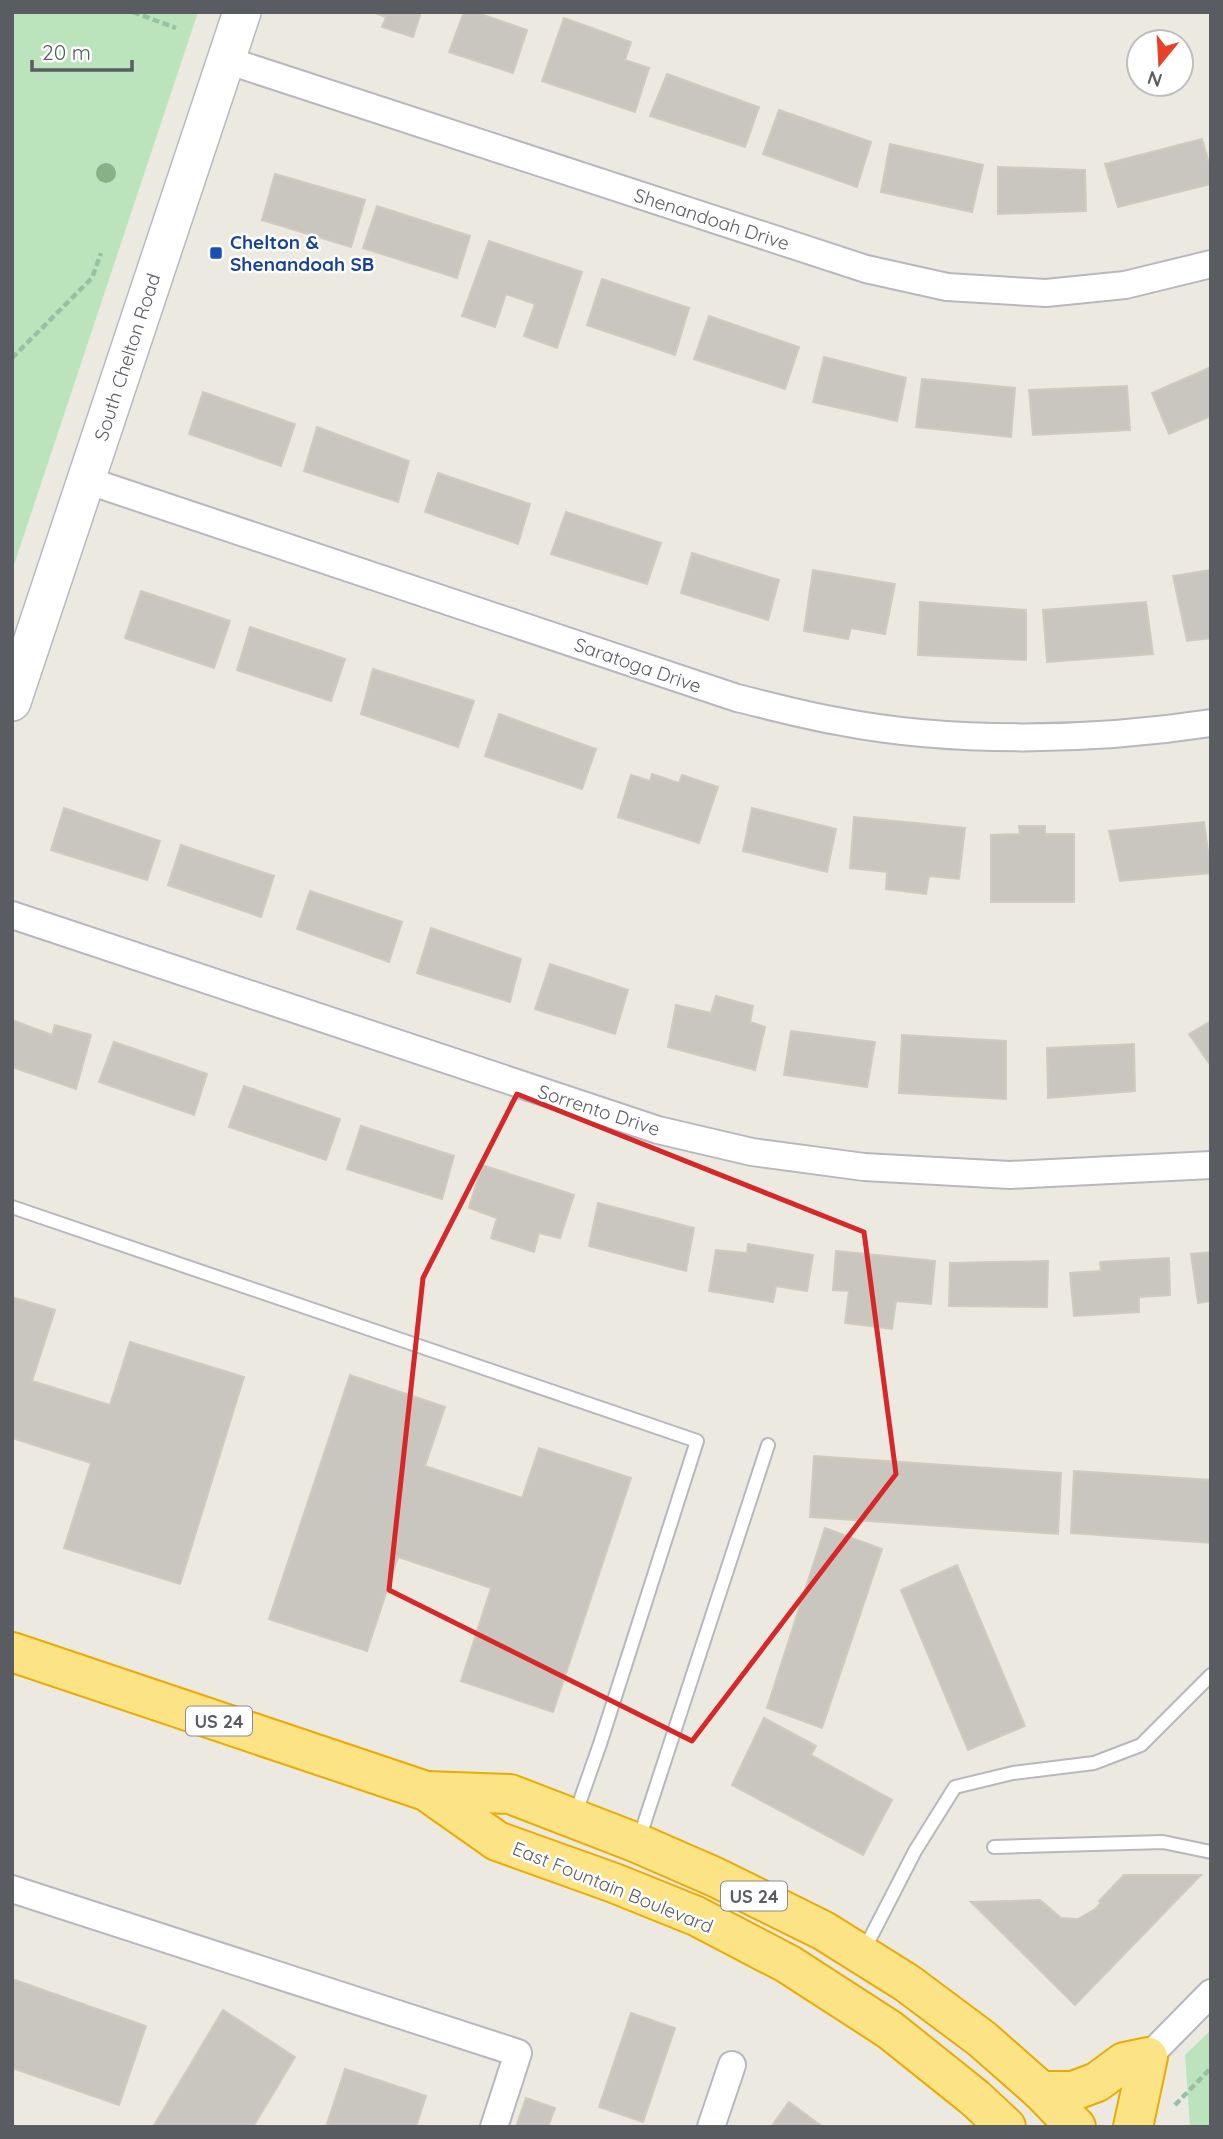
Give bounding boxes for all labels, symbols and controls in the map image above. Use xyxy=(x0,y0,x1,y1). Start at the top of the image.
scale bar xyxy=(32,28,131,72)
north arrow xyxy=(1125,28,1195,98)
text: 20 m xyxy=(42,39,91,65)
text: N xyxy=(1144,66,1165,93)
street label: Shenandoah Drive xyxy=(631,183,793,255)
place label: Chelton & Shenandoah SB xyxy=(230,230,374,276)
marker: Chelton & Shenandoah SB xyxy=(208,245,224,261)
street label: South Chelton Road xyxy=(89,270,165,444)
street label: Saratoga Drive xyxy=(571,632,705,698)
street label: Sorrento Drive xyxy=(535,1079,663,1141)
road number: US 24 xyxy=(186,1706,252,1736)
street label: East Fountain Boulevard xyxy=(509,1836,717,1938)
road number: US 24 xyxy=(721,1882,787,1910)

